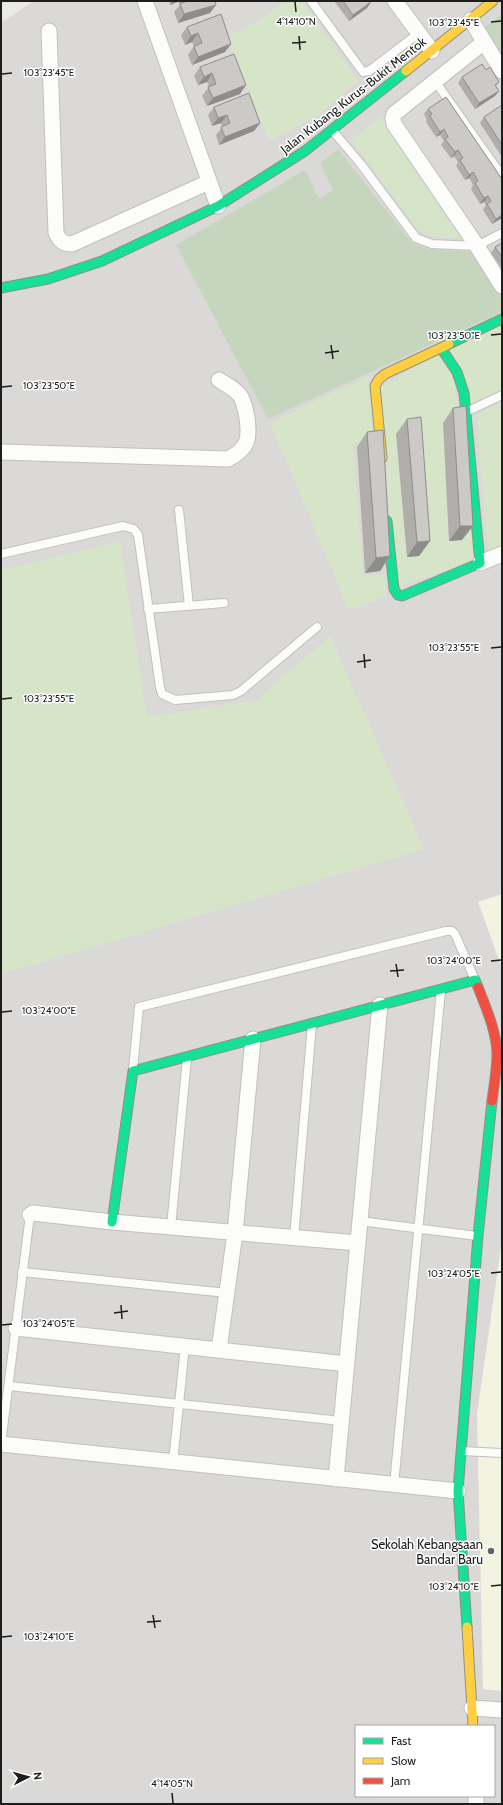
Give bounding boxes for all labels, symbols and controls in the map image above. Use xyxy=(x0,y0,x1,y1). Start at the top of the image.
text: 4°14'10"N xyxy=(276,15,316,28)
text: 103°23'45"E xyxy=(429,16,480,29)
street label: Jalan Kubang Kurus-Bukit Mentok xyxy=(276,33,429,157)
text: 103°23'45"E xyxy=(24,66,75,79)
text: 103°23'50"E xyxy=(428,329,480,342)
text: 103°23'50"E xyxy=(23,379,75,392)
text: 103°23'55"E xyxy=(429,641,480,654)
text: 103°23'55"E xyxy=(24,692,75,705)
text: 103°24'00"E xyxy=(427,954,481,967)
text: 103°24'00"E xyxy=(22,1004,76,1017)
text: 103°24'05"E xyxy=(428,1267,481,1280)
text: 103°24'05"E xyxy=(23,1317,76,1330)
place label: Sekolah Kebangsaan Bandar Baru xyxy=(371,1536,483,1567)
marker: Sekolah Kebangsaan Bandar Baru xyxy=(486,1546,496,1556)
text: 103°24'10"E xyxy=(429,1580,480,1593)
text: 103°24'10"E xyxy=(24,1630,75,1643)
legend xyxy=(355,1725,495,1797)
text: Fast xyxy=(391,1733,411,1748)
text: Slow xyxy=(391,1753,416,1768)
north arrow xyxy=(8,1757,48,1797)
text: N xyxy=(31,1771,45,1781)
text: Jam xyxy=(390,1773,410,1788)
text: 4°14'05"N xyxy=(151,1777,193,1790)

